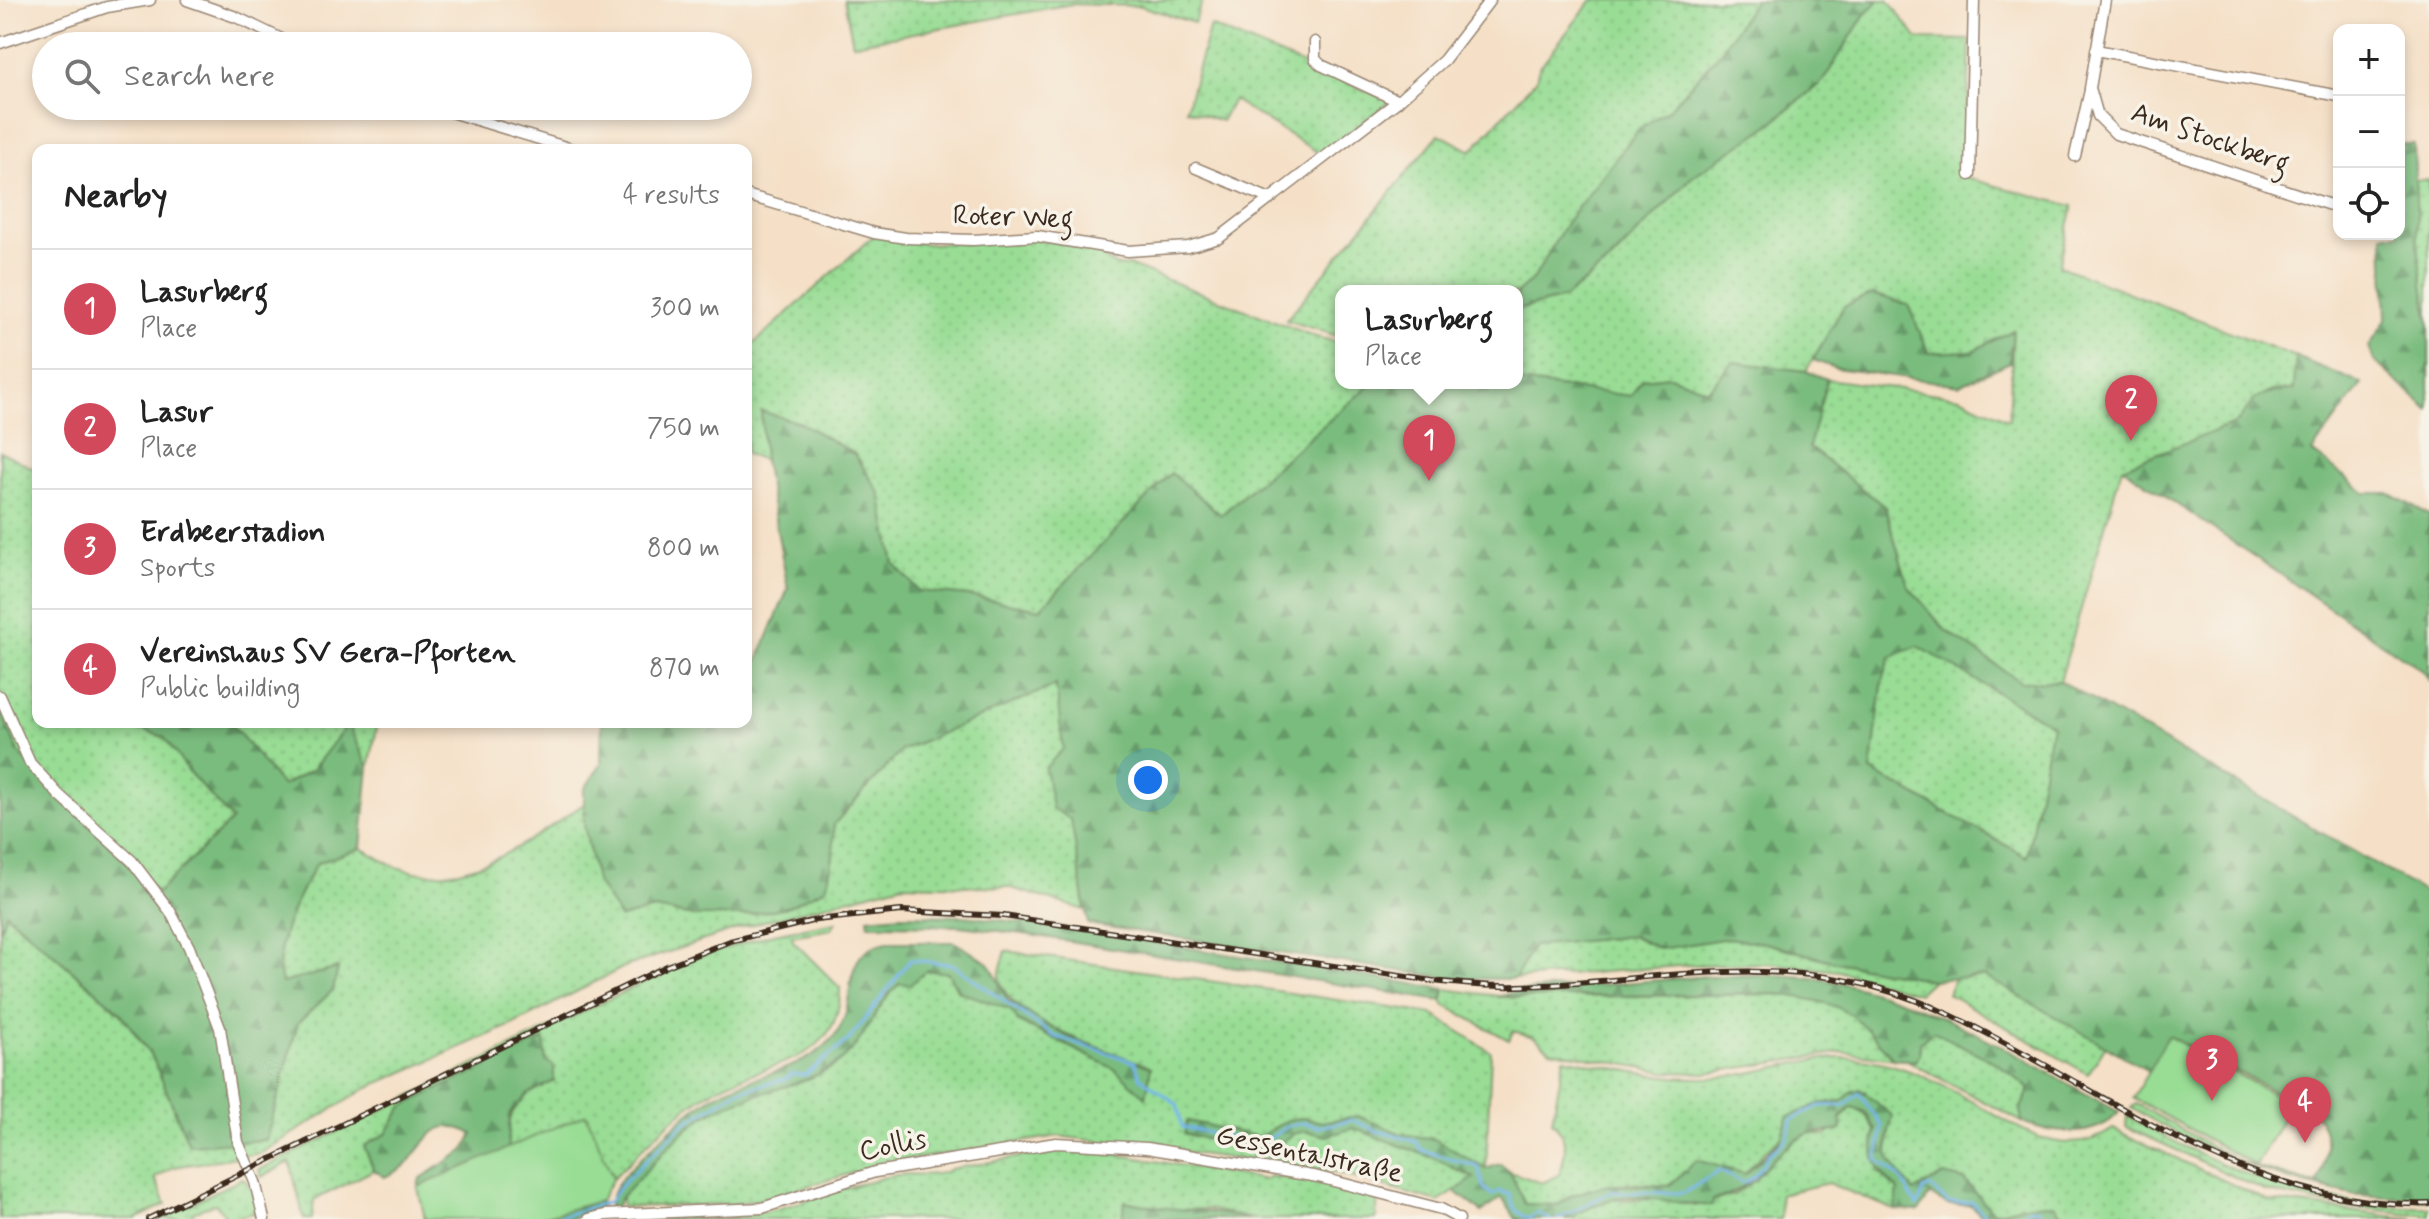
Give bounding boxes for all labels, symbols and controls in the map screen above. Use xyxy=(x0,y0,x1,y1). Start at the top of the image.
map controls xyxy=(2333,24,2405,240)
button: + xyxy=(2333,24,2405,96)
search box xyxy=(32,32,752,120)
icon: search xyxy=(60,54,104,98)
text: Search here xyxy=(124,57,275,96)
street label: Am Stockberg xyxy=(2125,95,2294,186)
button: − xyxy=(2333,96,2405,168)
button: locate xyxy=(2333,168,2405,240)
text: Nearby xyxy=(64,174,168,219)
text: 4 results xyxy=(623,179,720,213)
street label: Roter Weg xyxy=(952,197,1074,242)
text: Lasurberg xyxy=(140,273,268,312)
popup xyxy=(1335,285,1523,389)
text: 1 xyxy=(84,292,96,326)
text: 300 m xyxy=(650,292,720,326)
text: Lasurberg xyxy=(1365,301,1493,340)
text: Place xyxy=(140,312,197,346)
text: Place xyxy=(1365,340,1422,374)
pin: 2 xyxy=(2105,375,2157,441)
text: Lasur xyxy=(140,393,213,432)
text: 2 xyxy=(84,412,96,446)
text: 750 m xyxy=(647,412,720,446)
pin: 1 xyxy=(1403,415,1455,481)
text: Place xyxy=(140,432,197,466)
text: Erdbeerstadion xyxy=(140,513,326,552)
text: 3 xyxy=(84,532,96,566)
text: 800 m xyxy=(647,532,720,566)
text: Sports xyxy=(140,552,215,586)
text: Vereinshaus SV Gera-Pforten xyxy=(140,633,516,672)
text: 4 xyxy=(82,652,98,686)
text: 870 m xyxy=(649,652,720,686)
text: Public building xyxy=(140,672,300,706)
your location xyxy=(1128,760,1168,800)
pin: 3 xyxy=(2186,1035,2238,1101)
pin: 4 xyxy=(2279,1077,2331,1143)
street label: Gessentalstraße xyxy=(1212,1117,1406,1193)
street label: Collis xyxy=(856,1121,930,1171)

